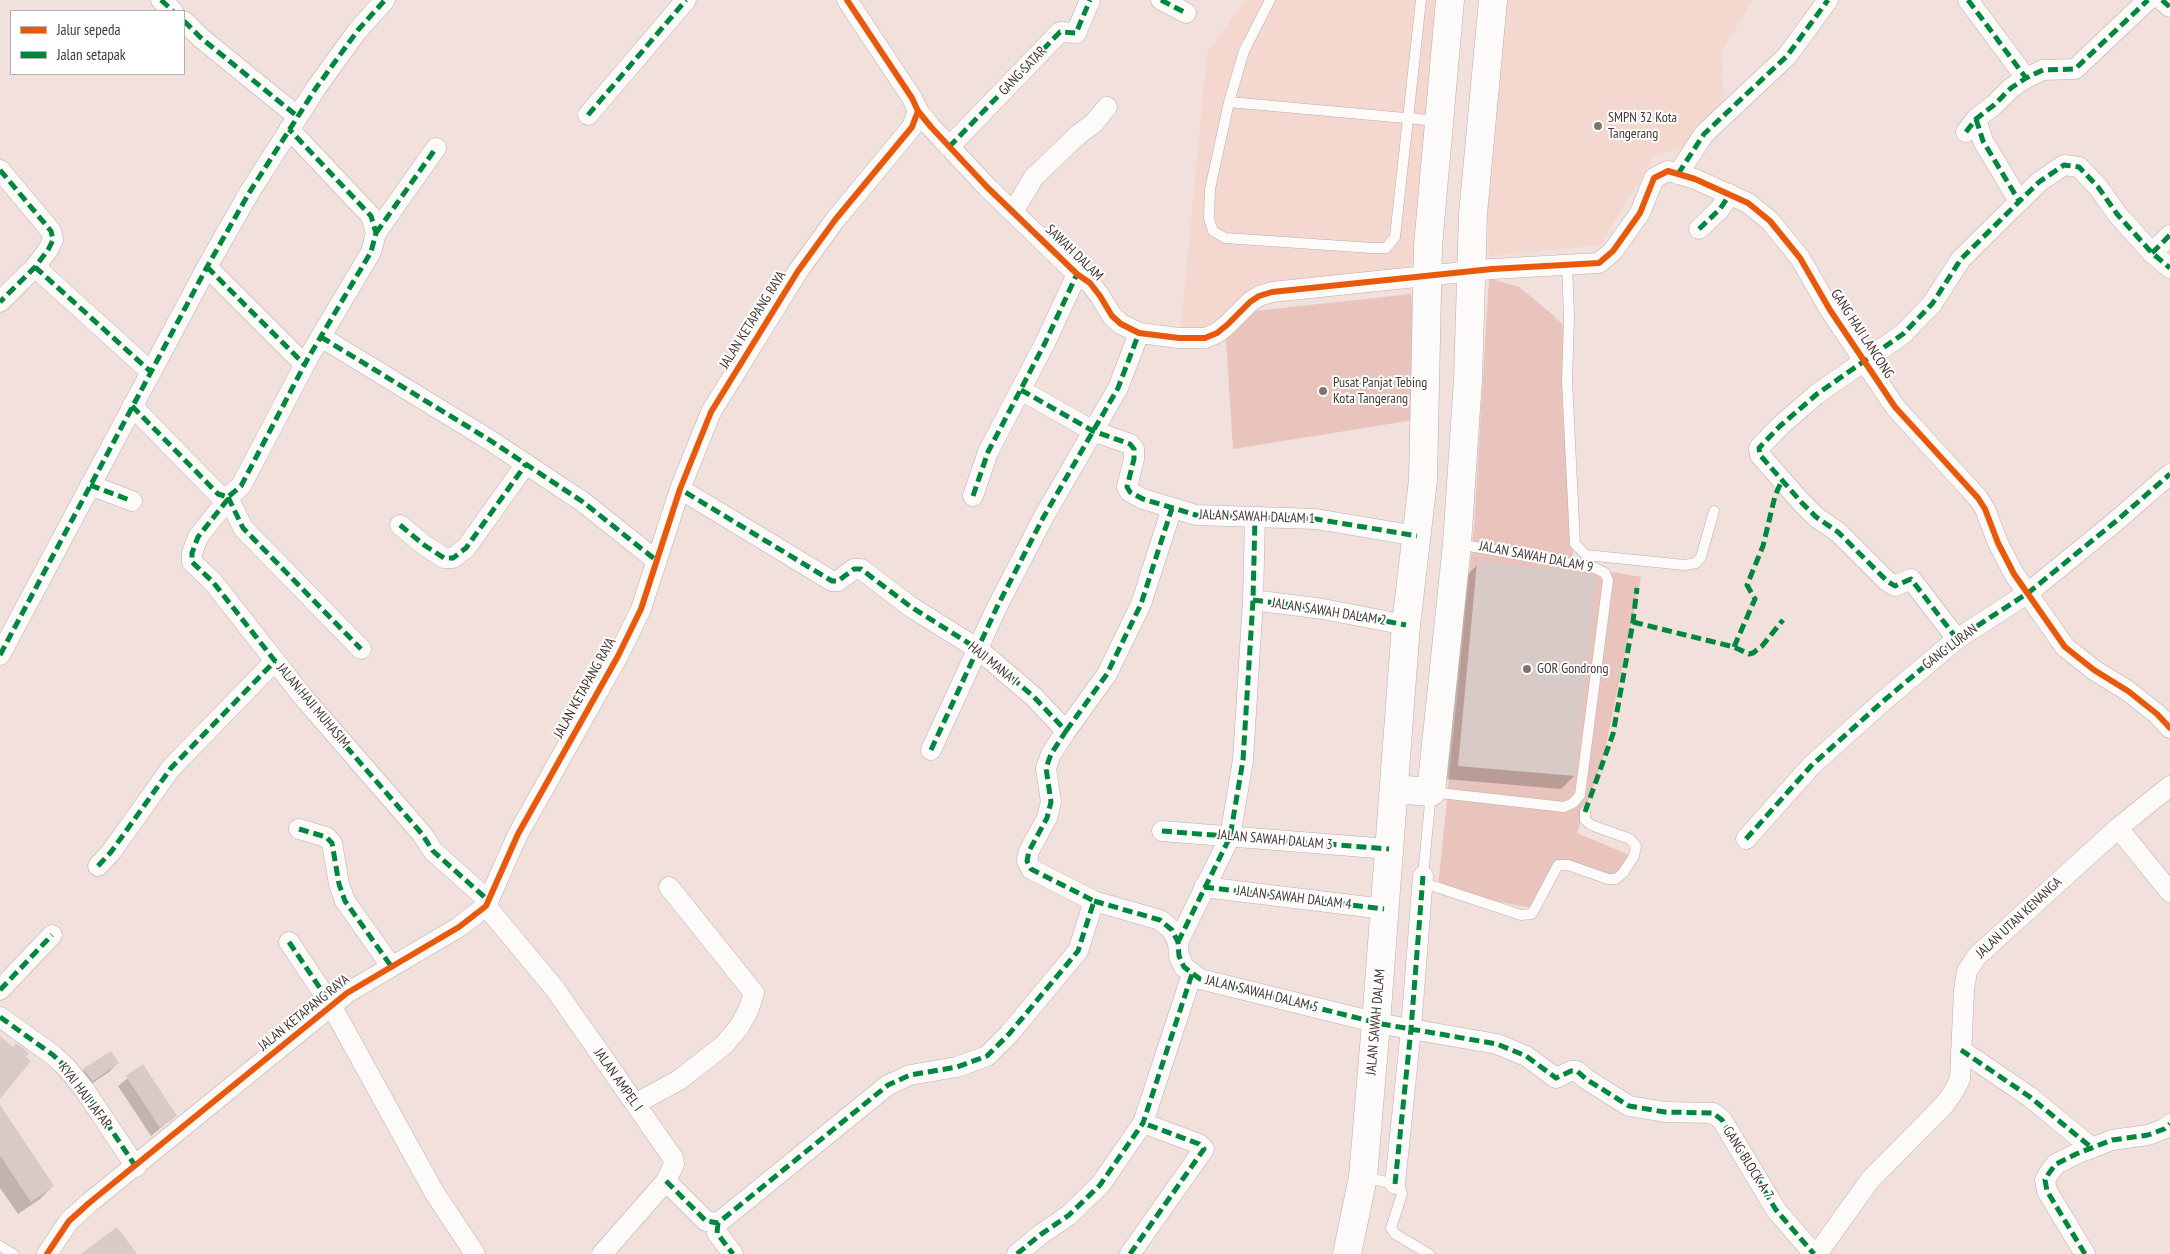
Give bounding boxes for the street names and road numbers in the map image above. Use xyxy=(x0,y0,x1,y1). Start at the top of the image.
street label: GANG SATAR xyxy=(996,43,1050,99)
street label: SAWAH DALAM xyxy=(1042,221,1106,285)
street label: JALAN KETAPANG RAYA xyxy=(716,268,790,372)
street label: GANG HAJI LANCONG xyxy=(1827,286,1897,382)
street label: JALAN SAWAH DALAM 1 xyxy=(1199,507,1315,527)
street label: JALAN SAWAH DALAM 9 xyxy=(1478,538,1594,576)
street label: JALAN SAWAH DALAM 2 xyxy=(1270,595,1388,629)
street label: GANG LURAN xyxy=(1919,621,1981,673)
street label: JALAN KETAPANG RAYA xyxy=(551,635,619,741)
street label: HAJI MANA I xyxy=(965,639,1021,689)
street label: JALAN HAJI MUHASIM xyxy=(273,660,353,752)
street label: JALAN SAWAH DALAM 3 xyxy=(1217,827,1333,853)
street label: JALAN UTAN KENANGA xyxy=(1973,874,2065,962)
street label: JALAN SAWAH DALAM 4 xyxy=(1236,883,1352,913)
street label: JALAN SAWAH DALAM xyxy=(1363,968,1389,1076)
street label: JALAN KETAPANG RAYA xyxy=(255,971,353,1055)
street label: JALAN SAWAH DALAM 5 xyxy=(1204,972,1320,1016)
street label: JALAN AMPEL I xyxy=(590,1045,646,1115)
street label: KYAI HAJI JAFAR xyxy=(55,1060,115,1132)
street label: GANG BLOCK A 7 xyxy=(1719,1124,1777,1202)

